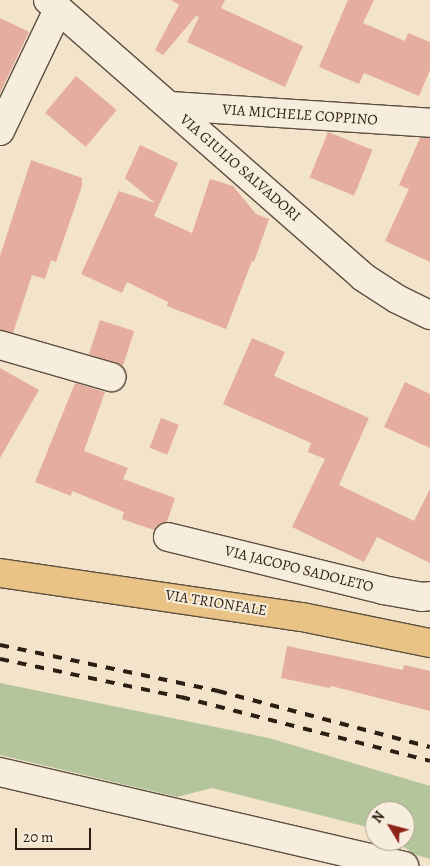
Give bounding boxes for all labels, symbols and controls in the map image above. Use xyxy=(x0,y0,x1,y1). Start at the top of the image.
street label: VIA MICHELE COPPINO xyxy=(222,101,378,129)
street label: VIA GIULIO SALVADORI xyxy=(176,111,304,225)
street label: VIA JACOPO SADOLETO xyxy=(223,542,375,596)
street label: VIA TRIONFALE xyxy=(164,586,268,620)
north arrow xyxy=(365,801,415,851)
text: N xyxy=(368,807,389,827)
scale bar xyxy=(18,818,94,850)
text: 20 m xyxy=(23,827,54,847)

